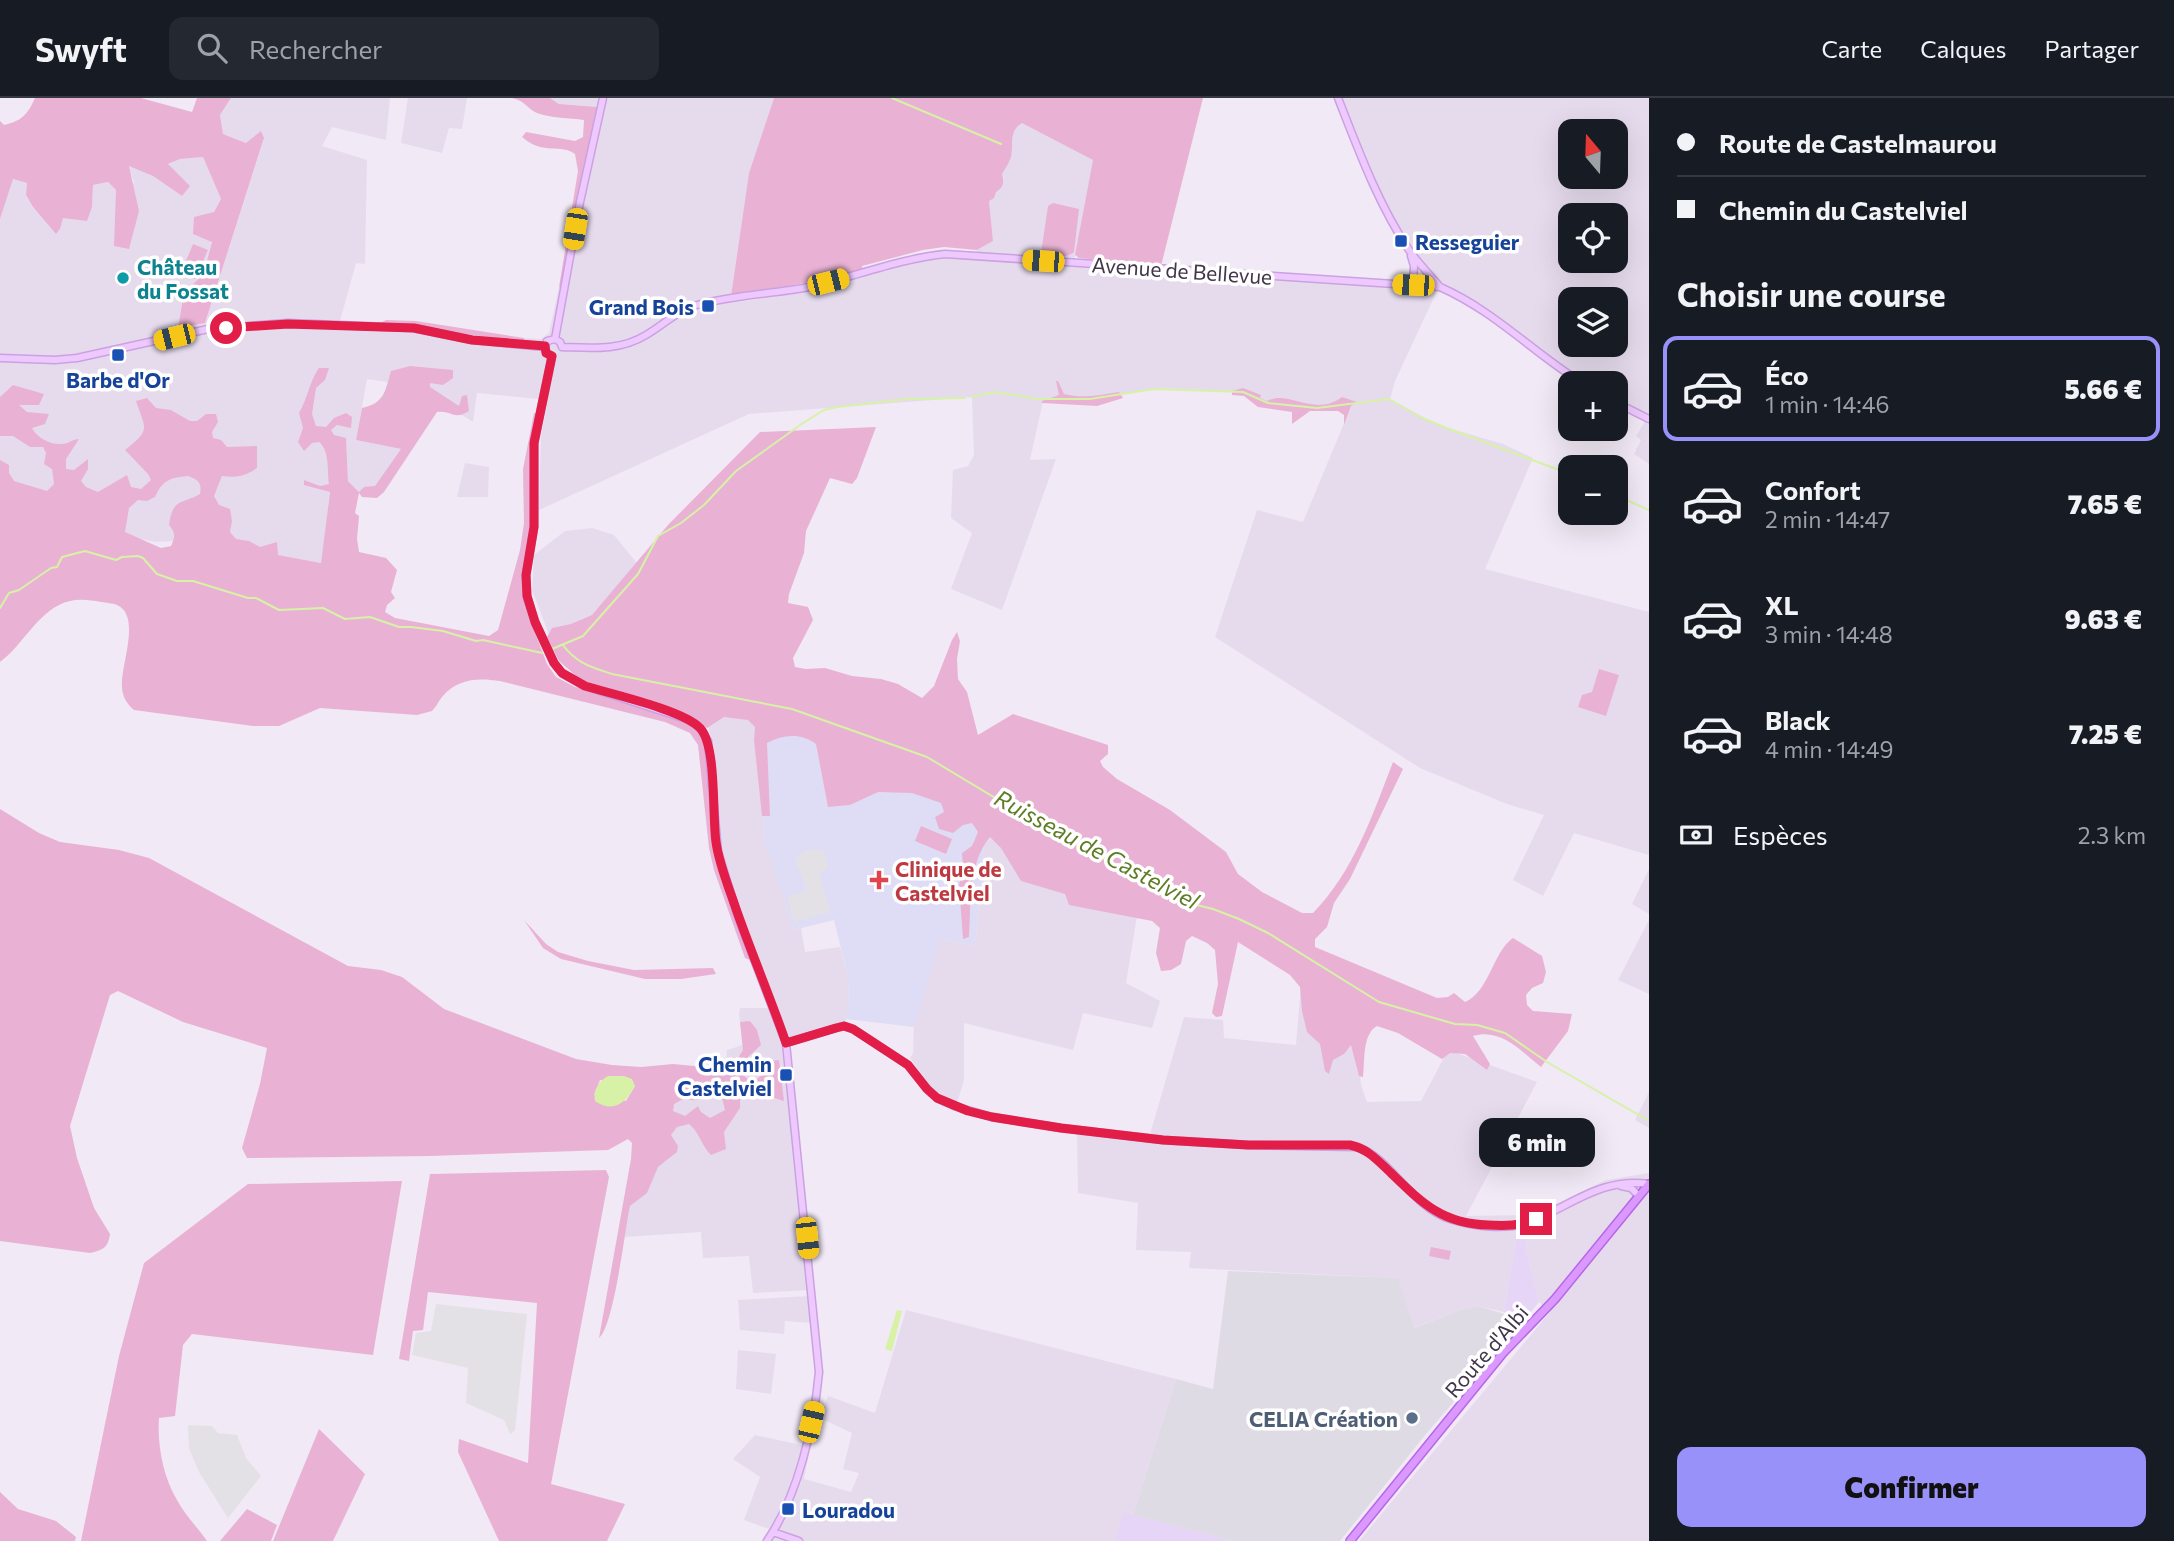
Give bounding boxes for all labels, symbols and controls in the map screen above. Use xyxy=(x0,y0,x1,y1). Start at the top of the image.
search box xyxy=(169,17,659,80)
text: Swyft xyxy=(35,28,127,69)
icon: search xyxy=(193,29,231,67)
text: Rechercher xyxy=(249,33,383,64)
text: Carte xyxy=(1821,34,1882,63)
text: Calques xyxy=(1920,34,2006,63)
text: Partager xyxy=(2044,34,2139,63)
north arrow xyxy=(1558,119,1628,189)
map controls xyxy=(1558,119,1628,525)
text: Route de Castelmaurou xyxy=(1719,127,1997,158)
text: Chemin du Castelviel xyxy=(1719,194,1968,225)
button: locate xyxy=(1558,203,1628,273)
car xyxy=(562,207,589,251)
place label: Resseguier xyxy=(1415,229,1520,254)
marker: Resseguier xyxy=(1393,233,1409,249)
car xyxy=(1022,249,1065,273)
street label: Avenue de Bellevue xyxy=(1091,251,1273,289)
place label: Château du Fossat xyxy=(137,254,229,303)
car xyxy=(806,267,851,297)
marker: Château du Fossat xyxy=(115,270,131,286)
car xyxy=(1392,274,1435,296)
text: Choisir une course xyxy=(1677,274,1946,314)
button: layers xyxy=(1558,287,1628,357)
place label: Grand Bois xyxy=(589,294,694,319)
marker: Grand Bois xyxy=(700,298,716,314)
route start xyxy=(210,312,242,344)
car xyxy=(152,322,197,352)
marker: Barbe d'Or xyxy=(110,347,126,363)
icon: car xyxy=(1681,357,1744,420)
text: Éco xyxy=(1765,359,1809,390)
place label: Barbe d'Or xyxy=(66,367,170,392)
button: + xyxy=(1558,371,1628,441)
text: 5.66 € xyxy=(2064,373,2142,404)
text: 1 min · 14:46 xyxy=(1765,390,1889,418)
button: − xyxy=(1558,455,1628,525)
icon: car xyxy=(1681,472,1744,535)
text: Confort xyxy=(1765,474,1861,505)
text: 7.65 € xyxy=(2068,488,2142,519)
text: 2 min · 14:47 xyxy=(1765,505,1890,533)
icon: car xyxy=(1681,587,1744,650)
text: XL xyxy=(1765,589,1799,620)
text: 9.63 € xyxy=(2065,603,2142,634)
text: 3 min · 14:48 xyxy=(1765,620,1893,648)
icon: car xyxy=(1681,702,1744,765)
text: Black xyxy=(1765,704,1831,735)
text: 7.25 € xyxy=(2069,718,2142,749)
text: 4 min · 14:49 xyxy=(1765,735,1893,763)
water label: Ruisseau de Castelviel xyxy=(990,783,1205,915)
icon: cash xyxy=(1677,816,1715,854)
text: Espèces xyxy=(1733,819,1828,850)
text: 2.3 km xyxy=(2078,821,2146,849)
place label: Clinique de Castelviel xyxy=(895,856,1002,905)
marker: Clinique de Castelviel xyxy=(869,870,889,890)
place label: Chemin Castelviel xyxy=(677,1051,772,1100)
marker: Chemin Castelviel xyxy=(778,1067,794,1083)
callout: 6 min xyxy=(1478,1118,1594,1166)
text: 6 min xyxy=(1508,1128,1566,1156)
route end xyxy=(1520,1203,1552,1235)
car xyxy=(795,1216,820,1260)
street label: Route d'Albi xyxy=(1439,1300,1533,1402)
car xyxy=(797,1399,826,1445)
place label: CELIA Création xyxy=(1249,1406,1398,1431)
marker: CELIA Création xyxy=(1404,1410,1420,1426)
button: Confirmer xyxy=(1677,1447,2146,1527)
place label: Louradou xyxy=(802,1497,895,1522)
marker: Louradou xyxy=(780,1501,796,1517)

